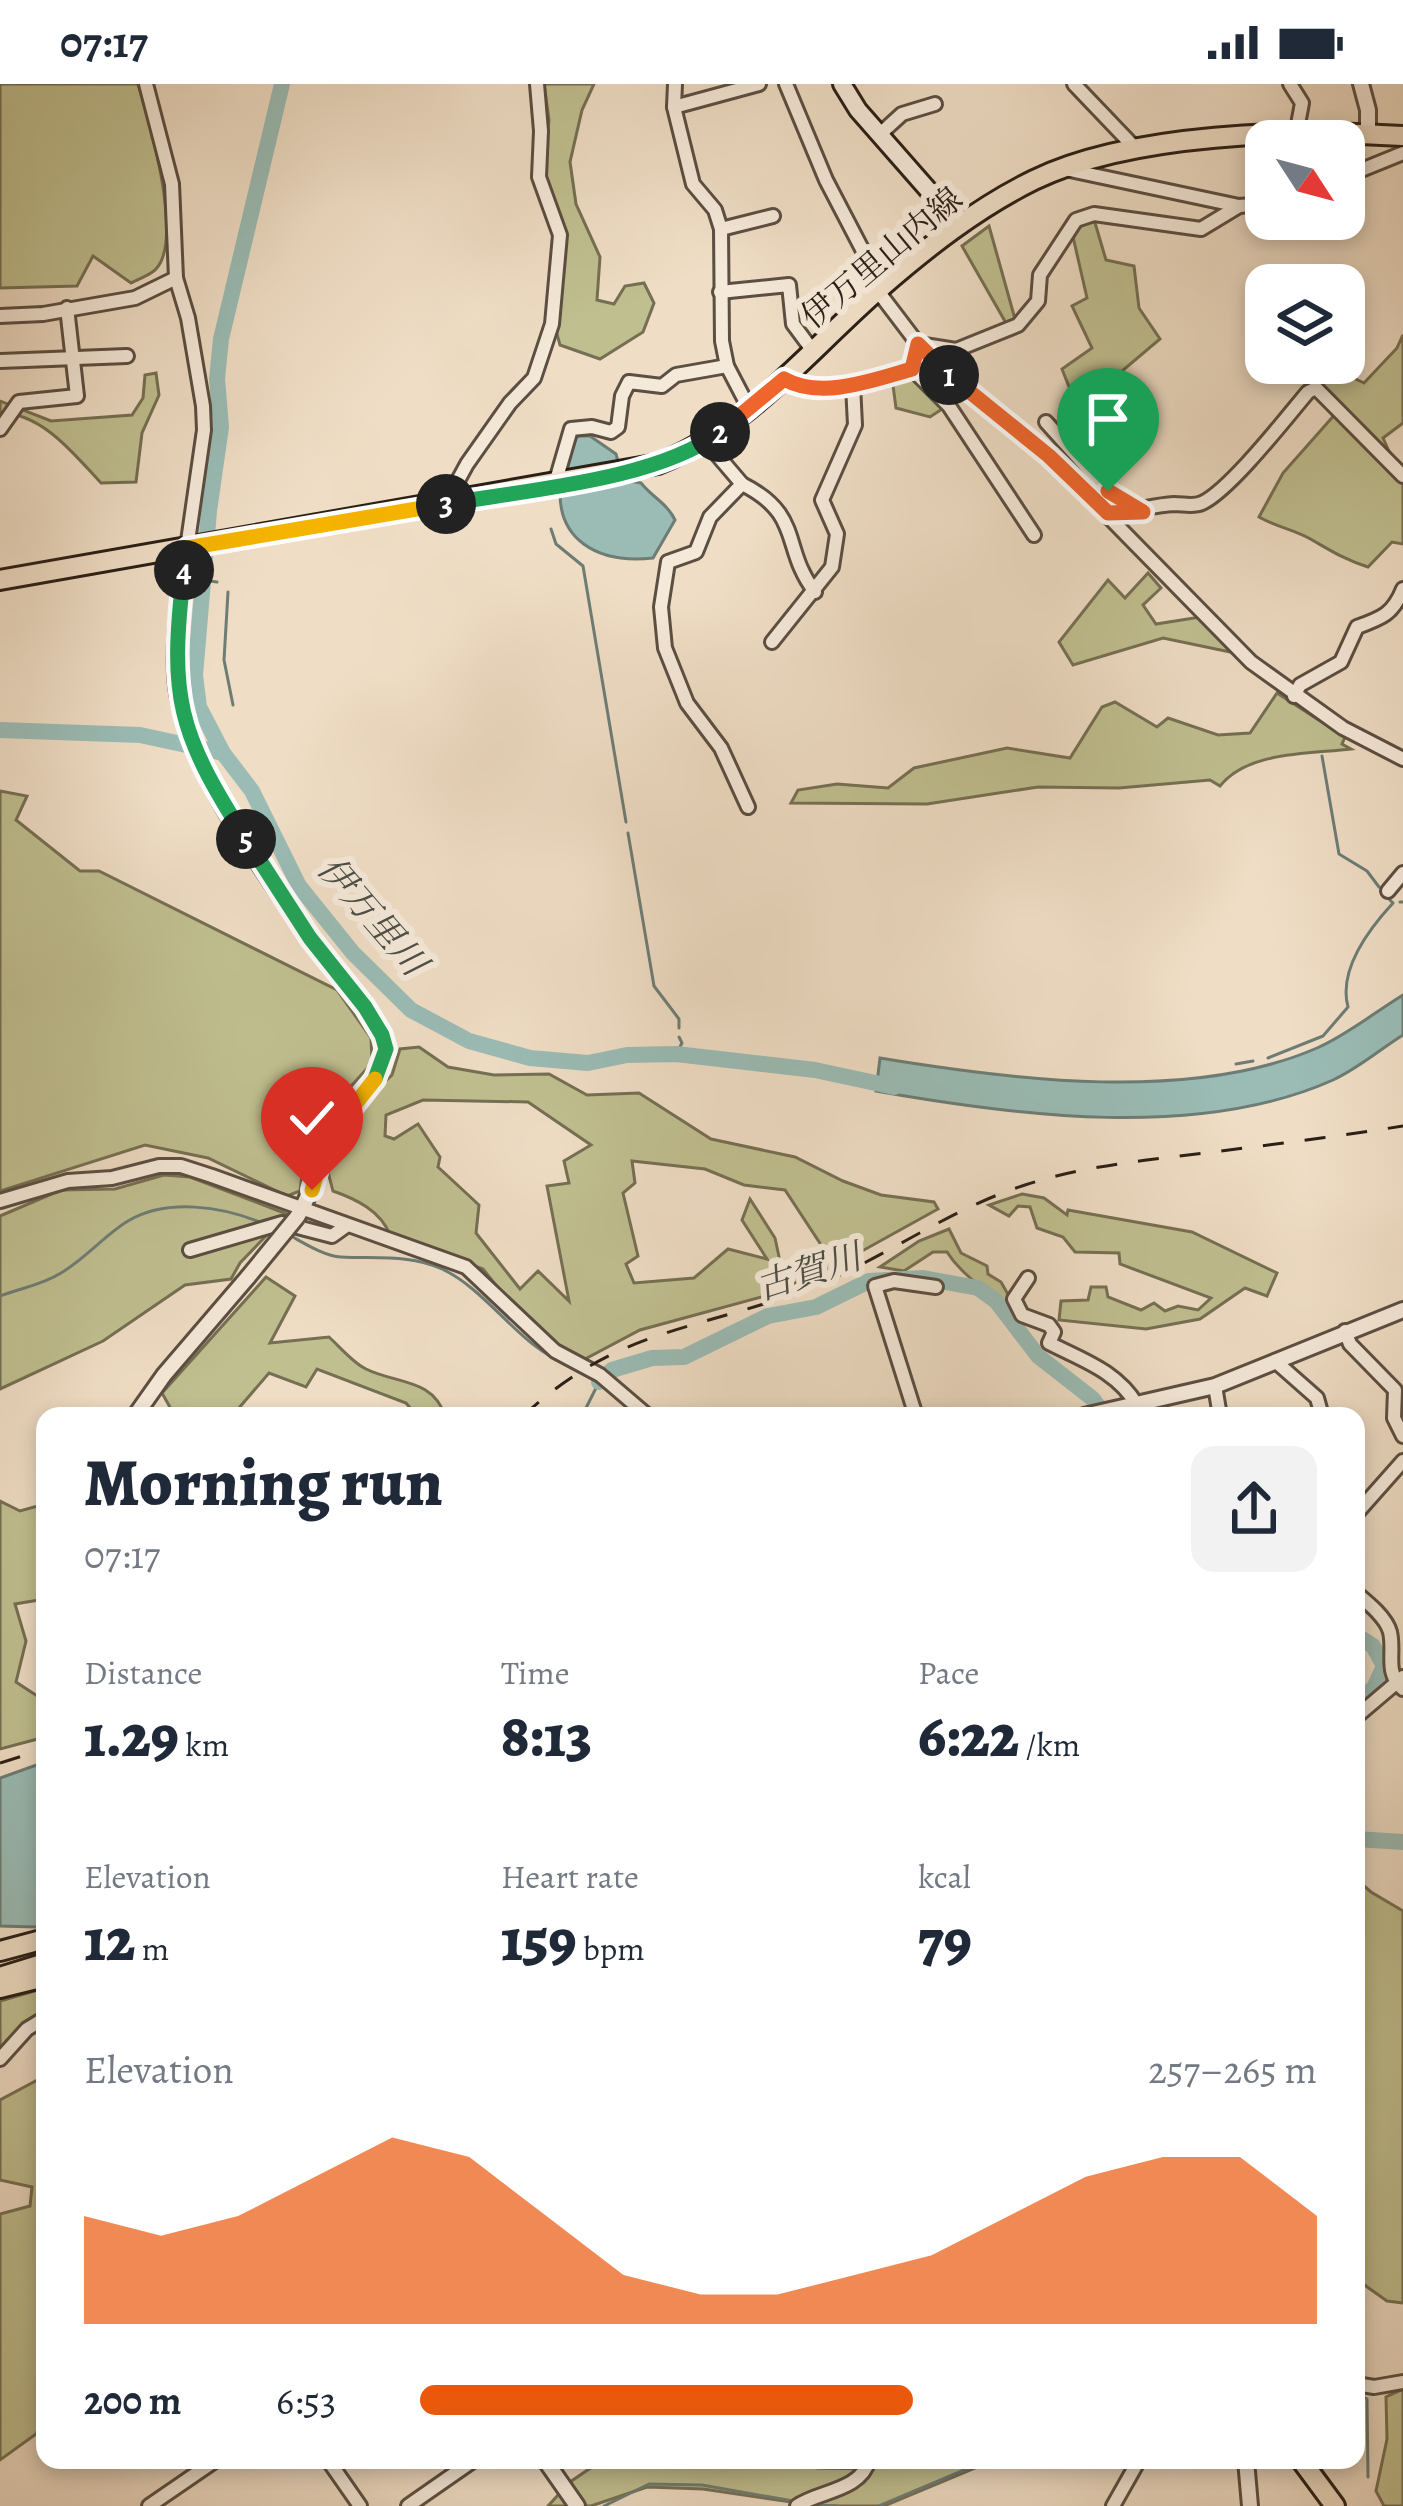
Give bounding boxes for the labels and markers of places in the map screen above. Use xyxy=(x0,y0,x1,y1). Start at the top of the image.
pin: 1 xyxy=(919,345,979,405)
pin xyxy=(1057,368,1159,491)
pin: 2 xyxy=(690,402,750,462)
pin: 3 xyxy=(416,474,476,534)
pin: 4 xyxy=(154,540,214,600)
pin: 5 xyxy=(216,809,276,869)
pin xyxy=(261,1067,363,1190)

